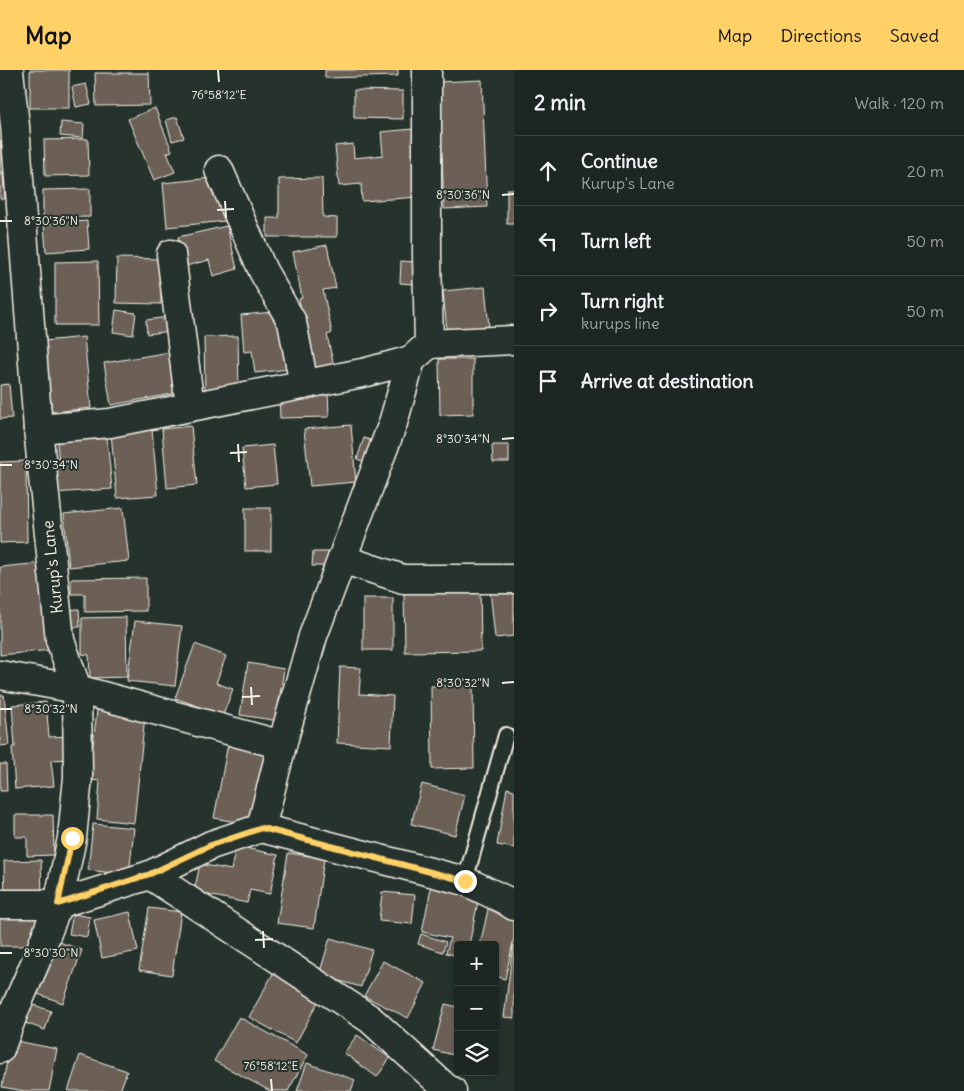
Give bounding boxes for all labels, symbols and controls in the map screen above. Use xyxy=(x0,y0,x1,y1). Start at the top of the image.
text: Map xyxy=(25,20,72,50)
text: Map xyxy=(717,24,752,47)
text: Directions xyxy=(780,24,862,47)
text: Saved xyxy=(890,24,939,47)
text: 76°58'12"E xyxy=(191,87,247,102)
text: 2 min xyxy=(534,89,586,116)
text: Walk · 120 m xyxy=(854,93,944,113)
text: Continue xyxy=(581,149,658,173)
icon: ahead xyxy=(534,157,562,185)
text: 20 m xyxy=(907,161,944,181)
text: Kurup's Lane xyxy=(581,173,675,193)
text: 8°30'36"N xyxy=(436,187,490,202)
text: 8°30'36"N xyxy=(24,213,78,228)
icon: left xyxy=(534,227,562,255)
text: Turn left xyxy=(581,229,651,253)
text: 50 m xyxy=(906,231,944,251)
text: Turn right xyxy=(581,289,664,313)
icon: right xyxy=(534,297,562,325)
text: 50 m xyxy=(906,301,944,321)
text: kurups line xyxy=(581,313,660,333)
icon: arrive xyxy=(534,367,562,395)
text: Arrive at destination xyxy=(581,369,754,393)
text: 8°30'34"N xyxy=(436,431,490,446)
text: 8°30'34"N xyxy=(24,457,78,472)
street label: Kurup's Lane xyxy=(37,519,67,615)
text: 8°30'32"N xyxy=(436,675,490,690)
text: 8°30'32"N xyxy=(24,701,78,716)
route start xyxy=(61,827,84,850)
route end xyxy=(454,870,477,893)
map controls xyxy=(454,941,499,1076)
button: + xyxy=(454,941,499,986)
text: 8°30'30"N xyxy=(23,945,79,960)
button: − xyxy=(454,986,499,1031)
button: layers xyxy=(454,1031,499,1076)
text: 76°58'12"E xyxy=(243,1058,299,1073)

